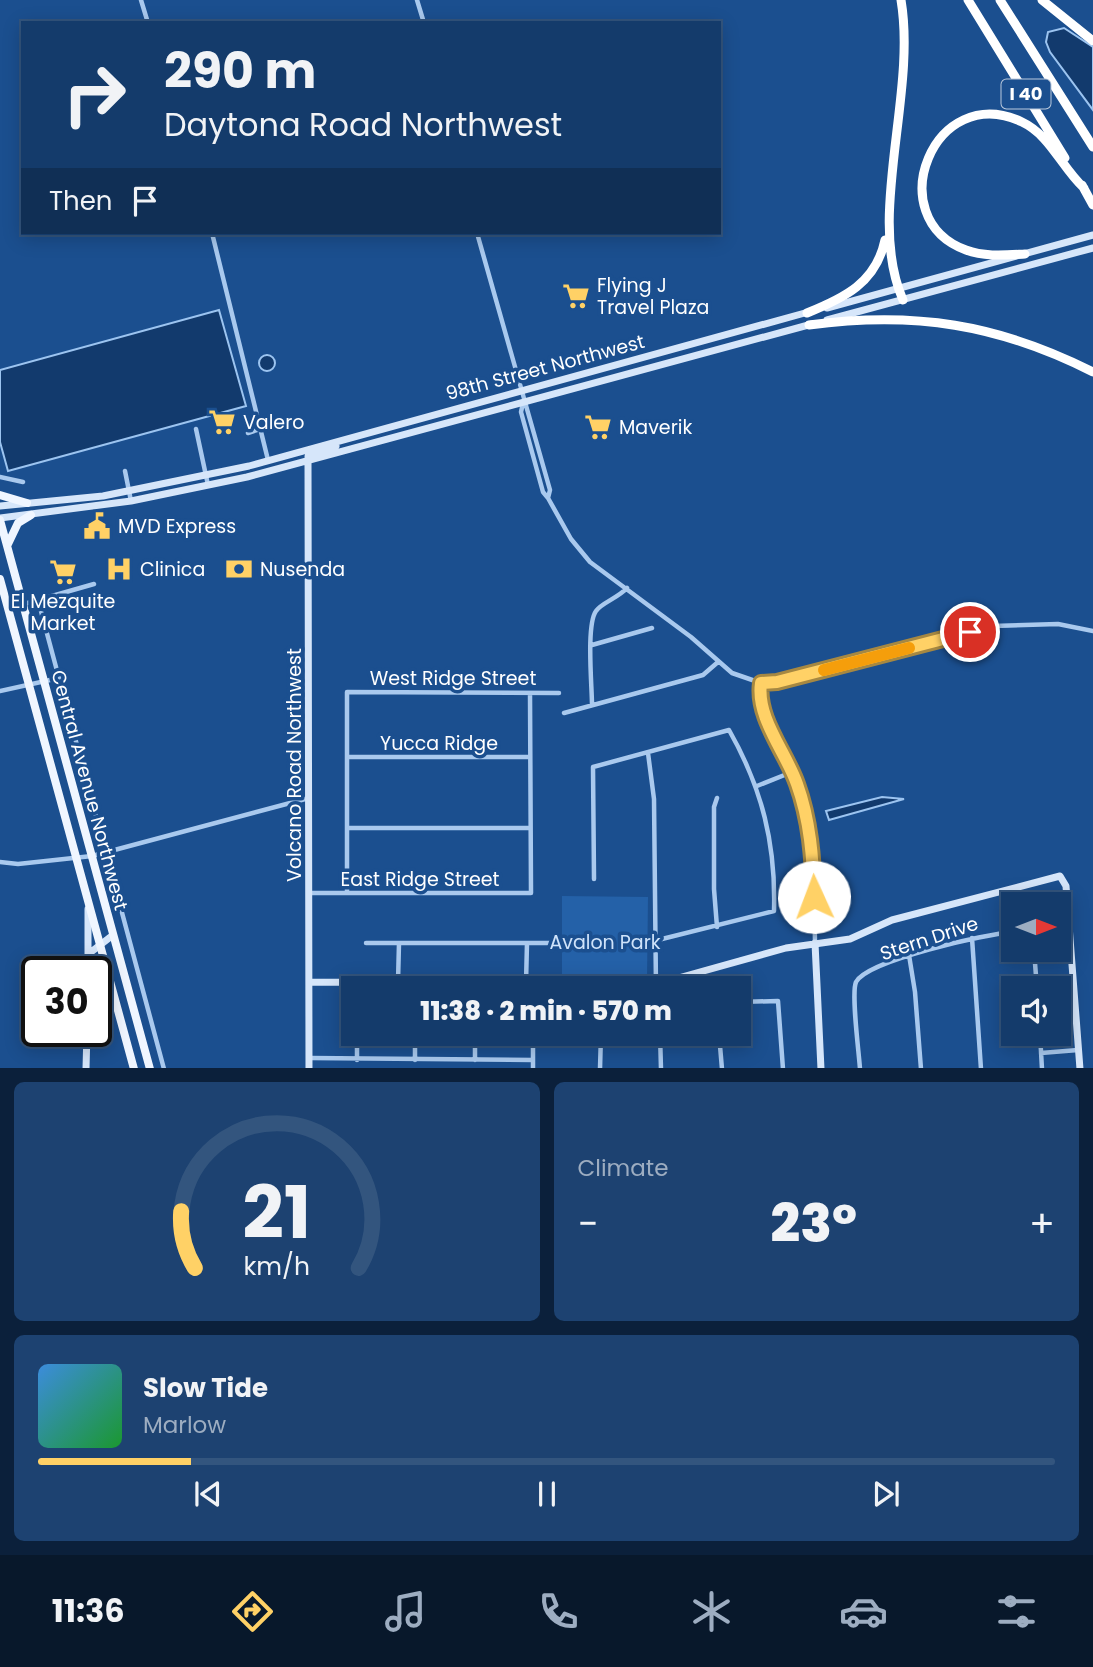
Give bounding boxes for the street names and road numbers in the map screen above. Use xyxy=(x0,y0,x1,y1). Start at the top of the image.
road number: I 40 xyxy=(1002,80,1050,108)
street label: 98th Street Northwest xyxy=(443,328,648,407)
street label: Volcano Road Northwest xyxy=(281,648,308,882)
street label: West Ridge Street xyxy=(370,665,536,692)
street label: Central Avenue Northwest xyxy=(44,667,135,913)
street label: Yucca Ridge xyxy=(380,730,498,757)
street label: East Ridge Street xyxy=(341,866,500,893)
street label: Stern Drive xyxy=(877,910,982,967)

